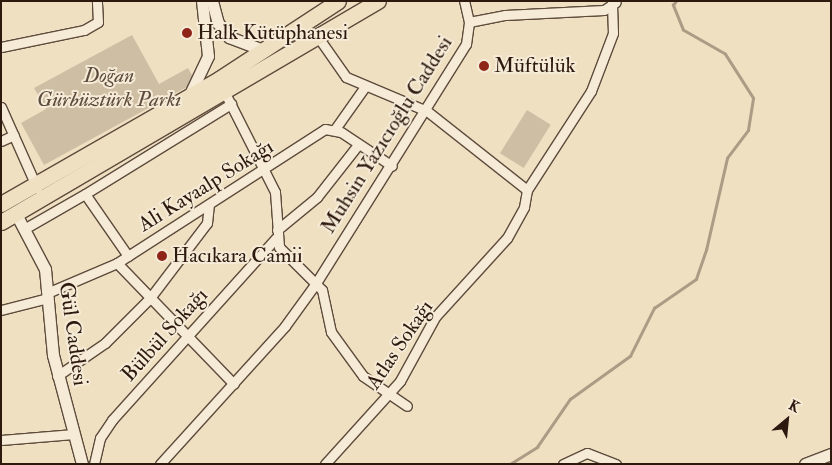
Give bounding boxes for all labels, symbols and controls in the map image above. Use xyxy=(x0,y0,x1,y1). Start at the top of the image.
place label: Halk Kütüphanesi xyxy=(197,20,348,46)
marker: Halk Kütüphanesi xyxy=(181,27,193,39)
street label: Muhsin Yazıcıoğlu Caddesi xyxy=(316,32,458,238)
place label: Müftülük xyxy=(494,53,576,79)
marker: Müftülük xyxy=(478,60,490,72)
park label: Doğan Gürbüztürk Parkı xyxy=(37,63,181,113)
street label: Ali Kayaalp Sokağı xyxy=(134,134,278,238)
place label: Hacıkara Camii xyxy=(172,243,303,269)
marker: Hacıkara Camii xyxy=(156,250,168,262)
street label: Gül Caddesi xyxy=(53,281,93,387)
street label: Bülbül Sokağı xyxy=(117,283,213,387)
street label: Atlas Sokağı xyxy=(361,296,439,394)
north arrow xyxy=(762,395,812,445)
text: K xyxy=(786,397,803,416)

